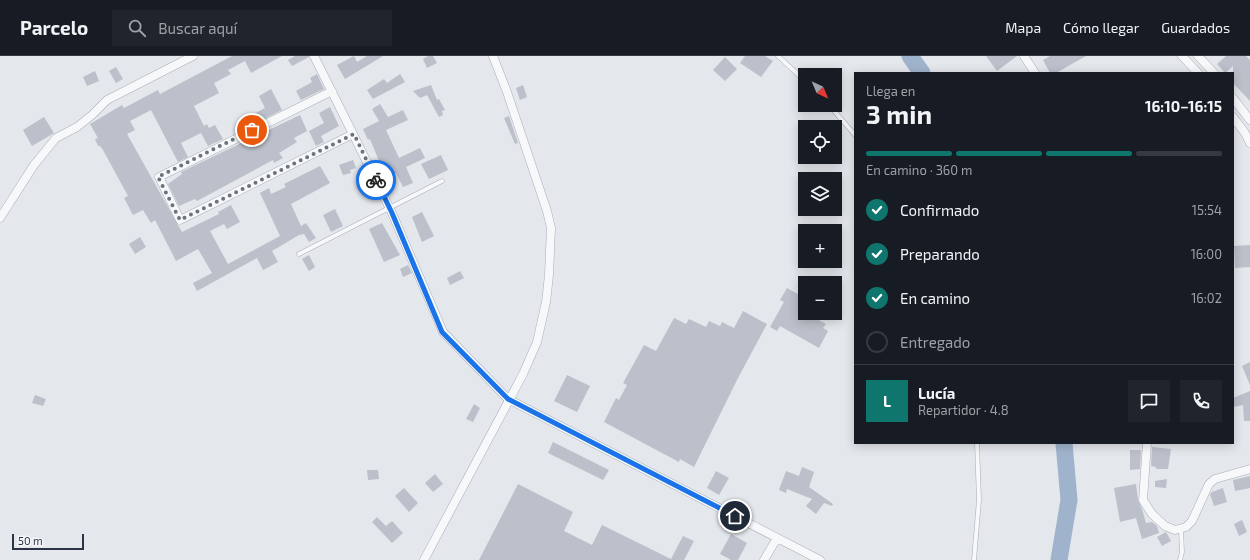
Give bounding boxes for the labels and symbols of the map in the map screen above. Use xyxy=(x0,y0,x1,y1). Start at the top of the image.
north arrow xyxy=(798,68,842,112)
pin xyxy=(235,113,269,147)
courier xyxy=(356,160,396,200)
pin xyxy=(718,499,752,533)
scale bar xyxy=(12,532,84,551)

